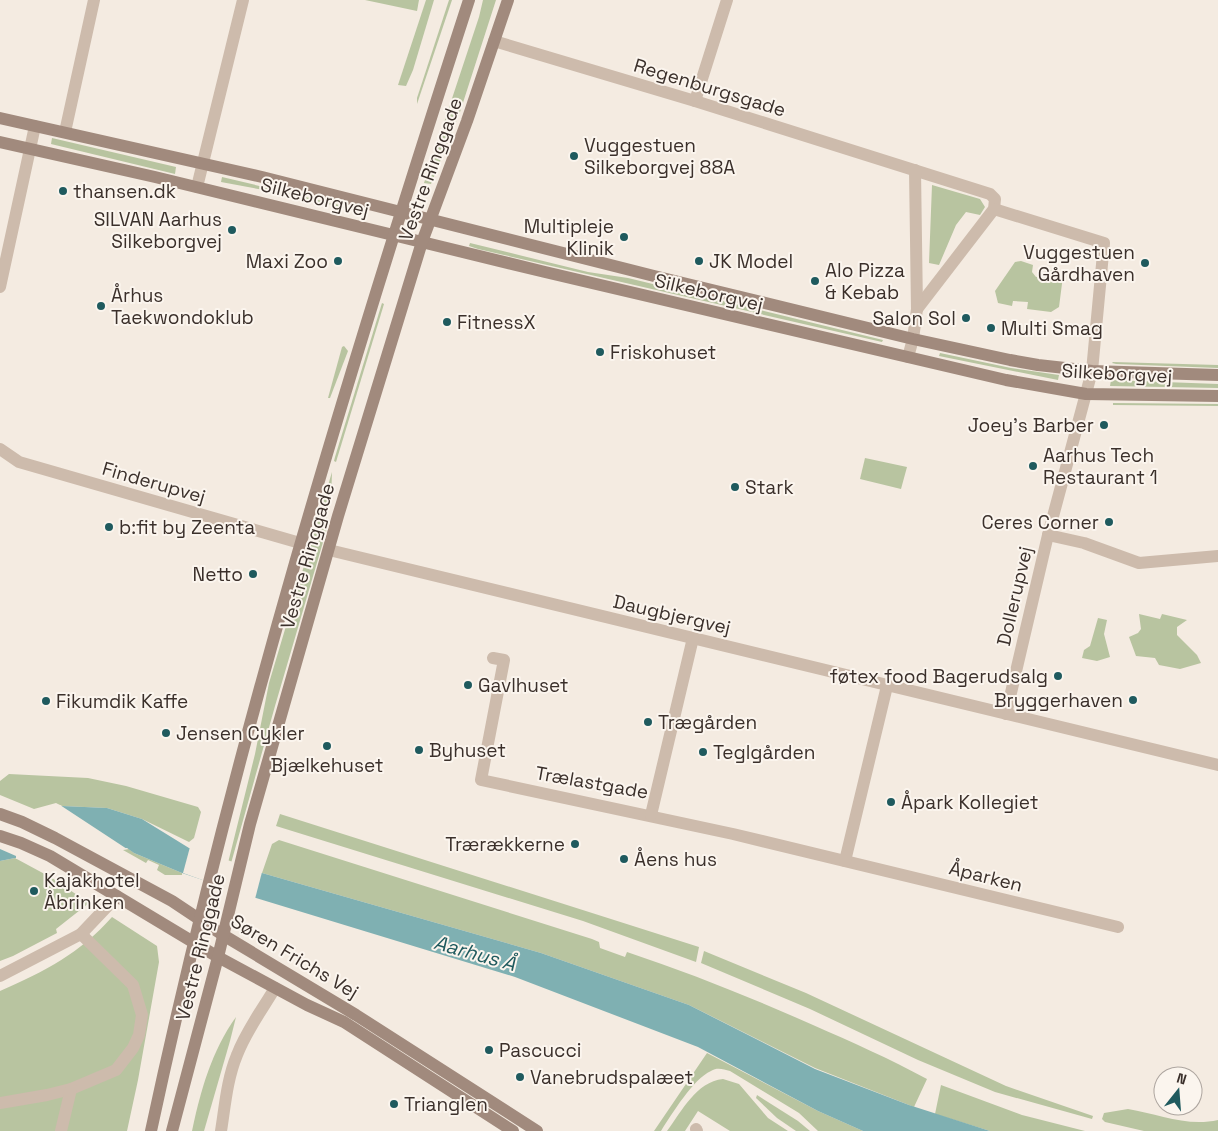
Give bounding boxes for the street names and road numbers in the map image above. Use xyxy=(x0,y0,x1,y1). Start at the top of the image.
street label: Regenburgsgade xyxy=(631,52,789,122)
street label: Vestre Ringgade xyxy=(393,94,468,244)
street label: Silkeborgvej xyxy=(258,172,372,223)
street label: Silkeborgvej xyxy=(652,268,766,317)
street label: Silkeborgvej xyxy=(1061,358,1173,389)
street label: Finderupvej xyxy=(99,456,208,509)
street label: Vestre Ringgade xyxy=(275,480,340,632)
street label: Dollerupvej xyxy=(991,544,1038,648)
street label: Daugbjergvej xyxy=(611,589,733,640)
street label: Trælastgade xyxy=(534,760,650,805)
street label: Åparken xyxy=(947,855,1025,898)
street label: Vestre Ringgade xyxy=(170,871,231,1023)
street label: Søren Frichs Vej xyxy=(226,908,363,1004)

